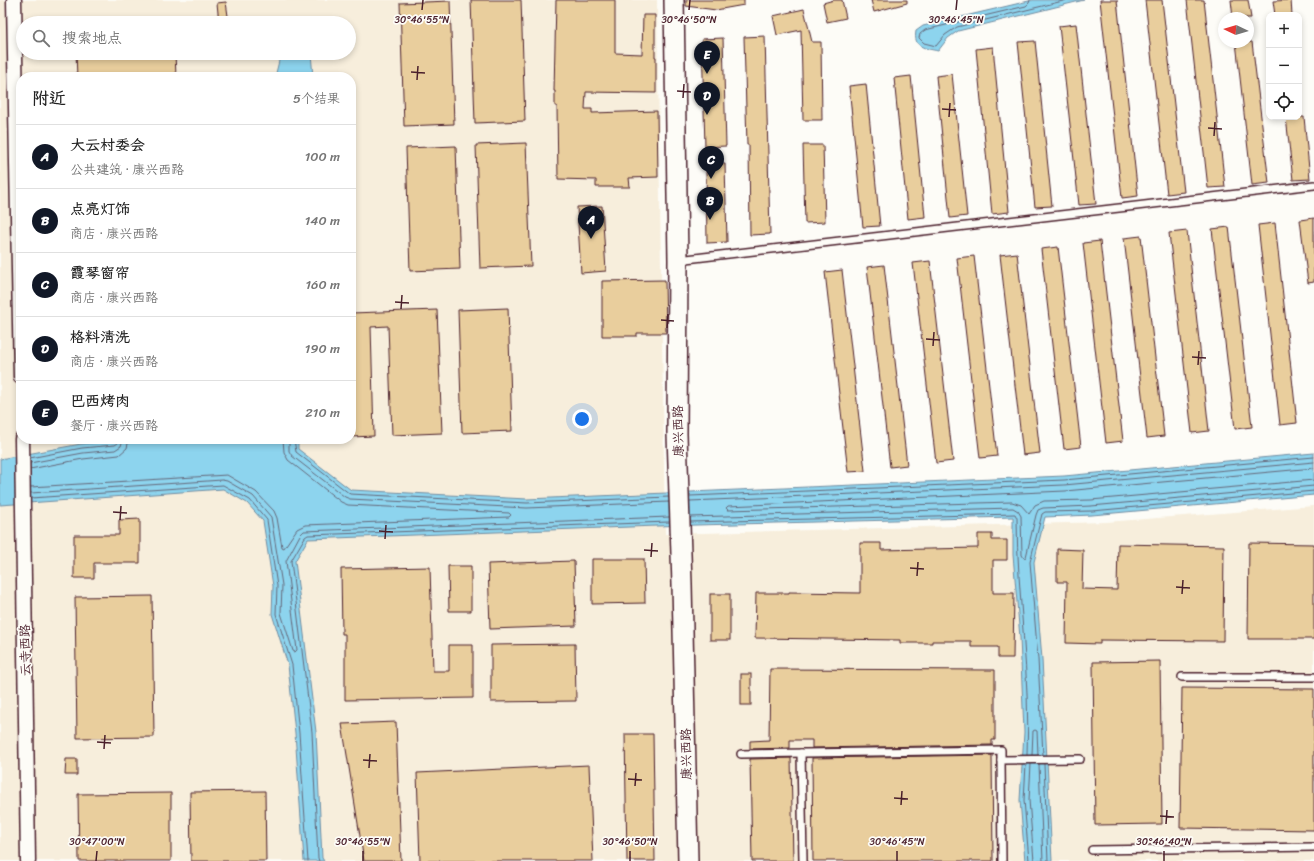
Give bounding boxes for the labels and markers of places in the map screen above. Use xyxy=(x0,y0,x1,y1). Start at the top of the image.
pin: E xyxy=(694,41,720,74)
pin: D xyxy=(694,82,720,115)
pin: C xyxy=(698,146,724,179)
pin: B xyxy=(697,187,723,220)
pin: A xyxy=(578,206,604,239)

